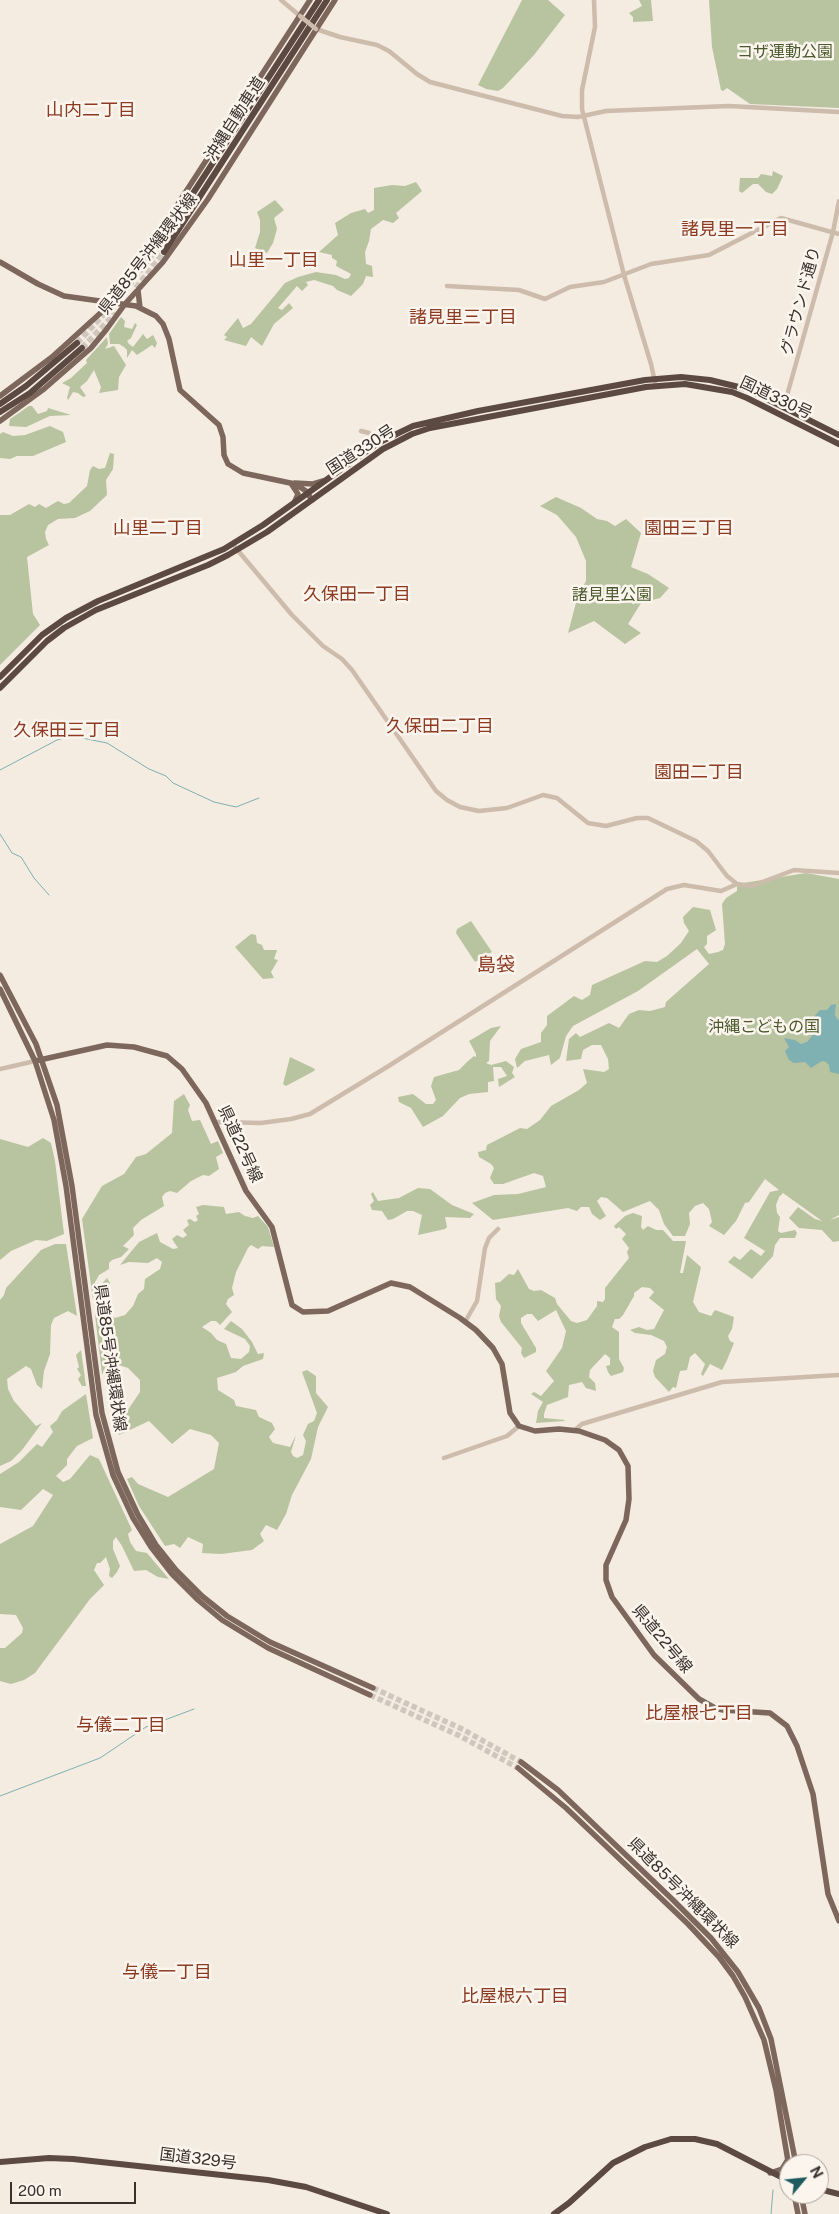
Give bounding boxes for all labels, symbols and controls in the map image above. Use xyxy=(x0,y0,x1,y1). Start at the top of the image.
park label: コザ運動公園 xyxy=(737,42,833,62)
street label: 沖縄自動車道 xyxy=(201,74,269,164)
district label: 山内二丁目 xyxy=(46,99,136,121)
street label: 県道85号沖縄環状線 xyxy=(95,190,201,318)
district label: 諸見里一丁目 xyxy=(681,218,789,240)
street label: グラウンド通り xyxy=(777,244,825,358)
district label: 山里一丁目 xyxy=(229,249,319,271)
district label: 諸見里三丁目 xyxy=(409,306,517,328)
street label: 国道330号 xyxy=(737,373,815,423)
street label: 国道330号 xyxy=(323,421,399,479)
district label: 山里二丁目 xyxy=(113,517,203,539)
district label: 園田三丁目 xyxy=(644,517,734,539)
district label: 久保田一丁目 xyxy=(303,583,411,605)
park label: 諸見里公園 xyxy=(572,585,652,605)
district label: 久保田二丁目 xyxy=(386,715,494,737)
district label: 久保田三丁目 xyxy=(13,719,121,741)
district label: 園田二丁目 xyxy=(654,761,744,783)
district label: 島袋 xyxy=(477,954,515,976)
park label: 沖縄こどもの国 xyxy=(708,1017,820,1037)
street label: 県道22号線 xyxy=(214,1102,266,1186)
street label: 県道85号沖縄環状線 xyxy=(90,1283,130,1433)
street label: 県道22号線 xyxy=(628,1601,696,1677)
district label: 比屋根七丁目 xyxy=(645,1702,753,1724)
district label: 与儀二丁目 xyxy=(76,1714,166,1736)
street label: 県道85号沖縄環状線 xyxy=(624,1834,742,1952)
district label: 与儀一丁目 xyxy=(122,1961,212,1983)
district label: 比屋根六丁目 xyxy=(461,1985,569,2007)
street label: 国道329号 xyxy=(158,2145,238,2173)
north arrow xyxy=(779,2154,829,2204)
text: N xyxy=(807,2164,826,2181)
scale bar xyxy=(12,2172,139,2204)
text: 200 m xyxy=(18,2182,62,2199)

